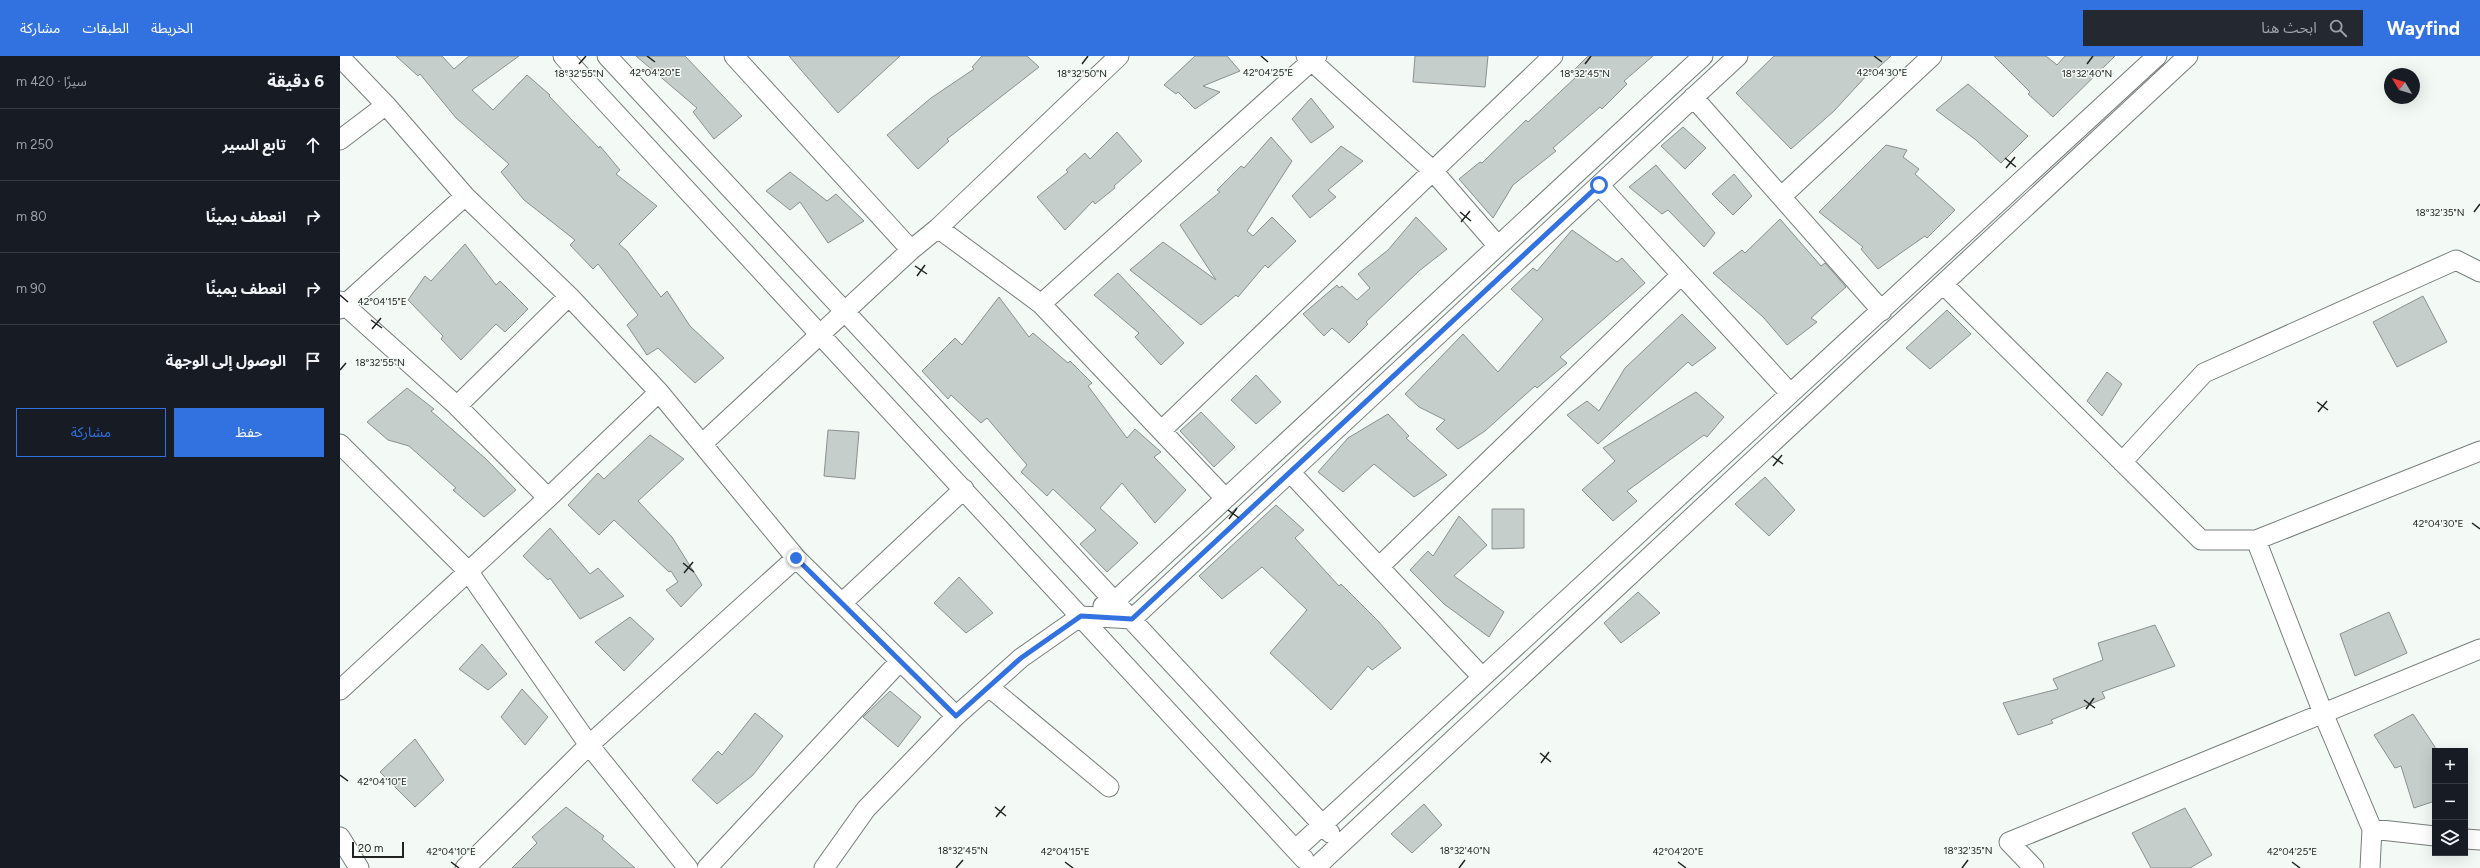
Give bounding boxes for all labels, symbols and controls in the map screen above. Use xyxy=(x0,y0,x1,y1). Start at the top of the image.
search box xyxy=(2083,10,2363,46)
icon: search xyxy=(2327,17,2349,39)
text: Wayfind xyxy=(2387,17,2460,40)
text: ابحث هنا xyxy=(2261,19,2317,37)
text: مشاركة xyxy=(20,20,60,37)
text: الطبقات xyxy=(82,20,129,37)
text: الخريطة xyxy=(151,20,193,37)
text: 42°04'20"E xyxy=(629,66,681,79)
text: 42°04'25"E xyxy=(1243,66,1293,79)
text: 42°04'30"E xyxy=(1856,66,1908,79)
text: 18°32'55"N xyxy=(554,67,604,80)
text: 18°32'50"N xyxy=(1057,67,1107,80)
text: 18°32'45"N xyxy=(1560,67,1610,80)
text: 18°32'40"N xyxy=(2062,67,2112,80)
north arrow xyxy=(2384,68,2420,104)
text: 6 دقيقة xyxy=(267,71,324,91)
text: سيرًا · 420 m xyxy=(16,74,87,89)
icon: ahead xyxy=(302,134,324,156)
text: تابع السير xyxy=(222,136,286,154)
text: 250 m xyxy=(16,137,53,152)
route start xyxy=(1590,176,1608,194)
icon: right xyxy=(302,206,324,228)
text: 18°32'35"N xyxy=(2415,206,2465,219)
text: انعطف يمينًا xyxy=(206,208,286,226)
text: 80 m xyxy=(16,209,47,224)
icon: right xyxy=(302,278,324,300)
text: انعطف يمينًا xyxy=(206,280,286,298)
text: 90 m xyxy=(16,281,46,296)
text: 42°04'15"E xyxy=(357,295,407,308)
icon: arrive xyxy=(302,350,324,372)
text: الوصول إلى الوجهة xyxy=(166,352,286,370)
text: 18°32'55"N xyxy=(355,356,405,369)
button: مشاركة xyxy=(16,408,166,457)
button: حفظ xyxy=(174,408,324,457)
text: 42°04'30"E xyxy=(2412,517,2464,530)
route end xyxy=(787,549,805,567)
map controls xyxy=(2432,748,2468,856)
button: + xyxy=(2432,748,2468,784)
text: 42°04'10"E xyxy=(357,775,407,788)
button: − xyxy=(2432,784,2468,820)
button: layers xyxy=(2432,820,2468,856)
scale bar xyxy=(352,840,404,859)
text: 20 m xyxy=(358,842,383,855)
text: 18°32'45"N xyxy=(938,844,988,857)
text: 18°32'40"N xyxy=(1440,844,1490,857)
text: 18°32'35"N xyxy=(1943,844,1993,857)
text: 42°04'10"E xyxy=(426,845,476,858)
text: 42°04'15"E xyxy=(1040,845,1090,858)
text: 42°04'20"E xyxy=(1652,845,1704,858)
text: 42°04'25"E xyxy=(2267,845,2317,858)

